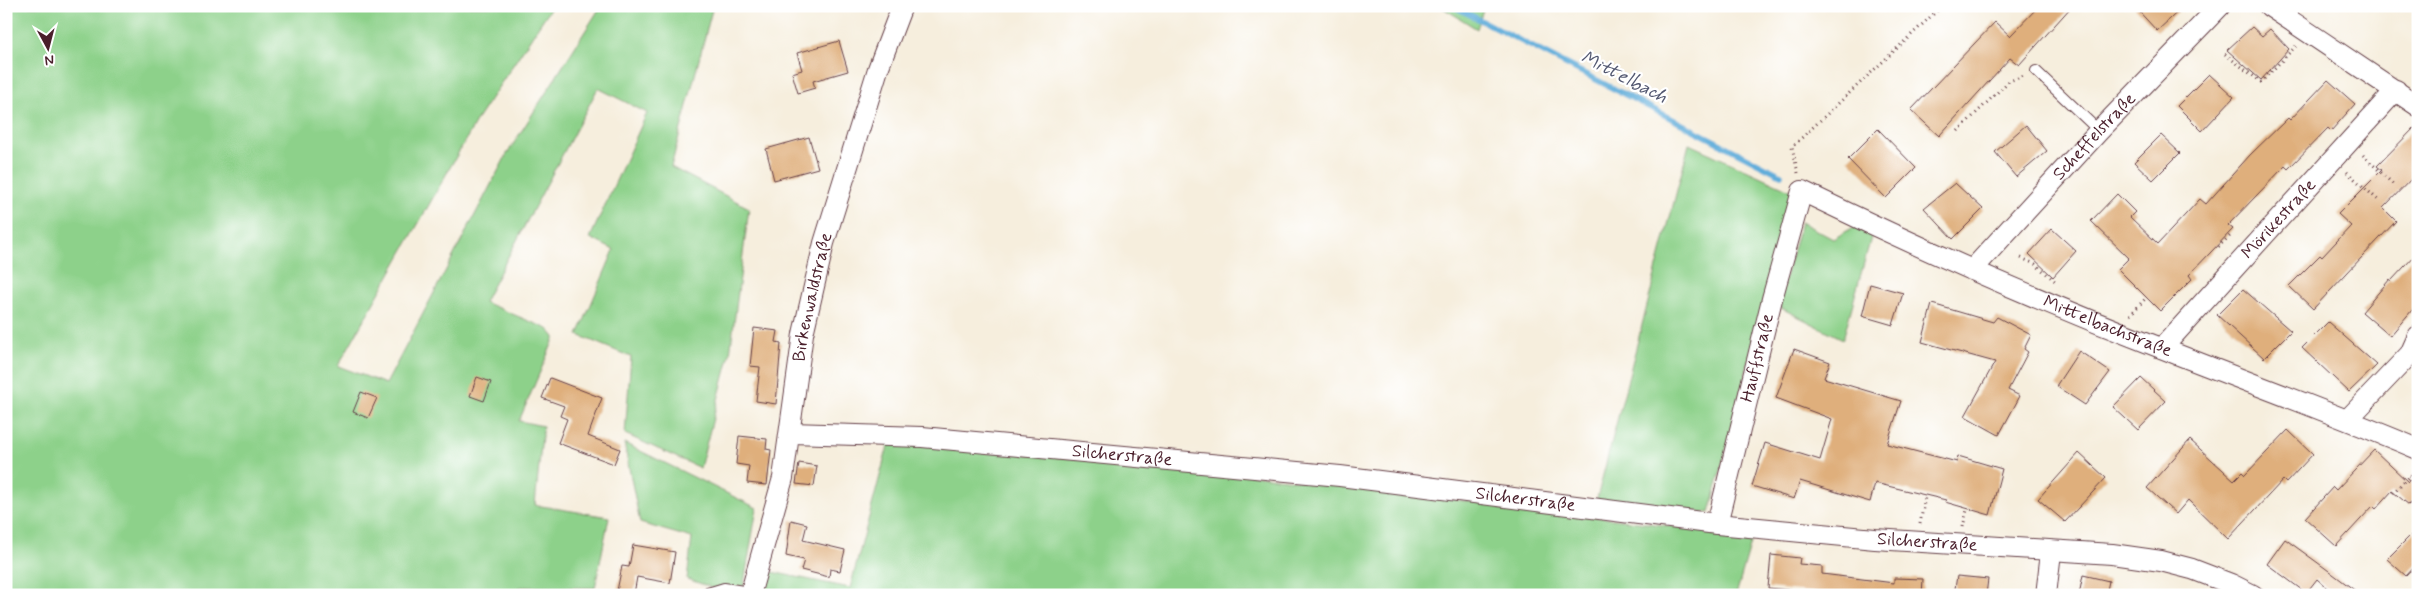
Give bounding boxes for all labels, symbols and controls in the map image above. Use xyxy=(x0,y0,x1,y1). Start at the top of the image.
north arrow xyxy=(22,22,72,72)
water label: Mittelbach xyxy=(1577,45,1672,110)
text: N xyxy=(44,50,55,69)
street label: Scheffelstraße xyxy=(2047,88,2142,186)
street label: Mörikestraße xyxy=(2236,174,2322,265)
street label: Birkenwaldstraße xyxy=(787,229,839,363)
street label: Mittelbachstraße xyxy=(2039,290,2176,363)
street label: Hauffstraße xyxy=(1735,311,1780,405)
street label: Silcherstraße xyxy=(1071,439,1173,472)
street label: Silcherstraße xyxy=(1474,481,1577,518)
street label: Silcherstraße xyxy=(1876,527,1978,557)

